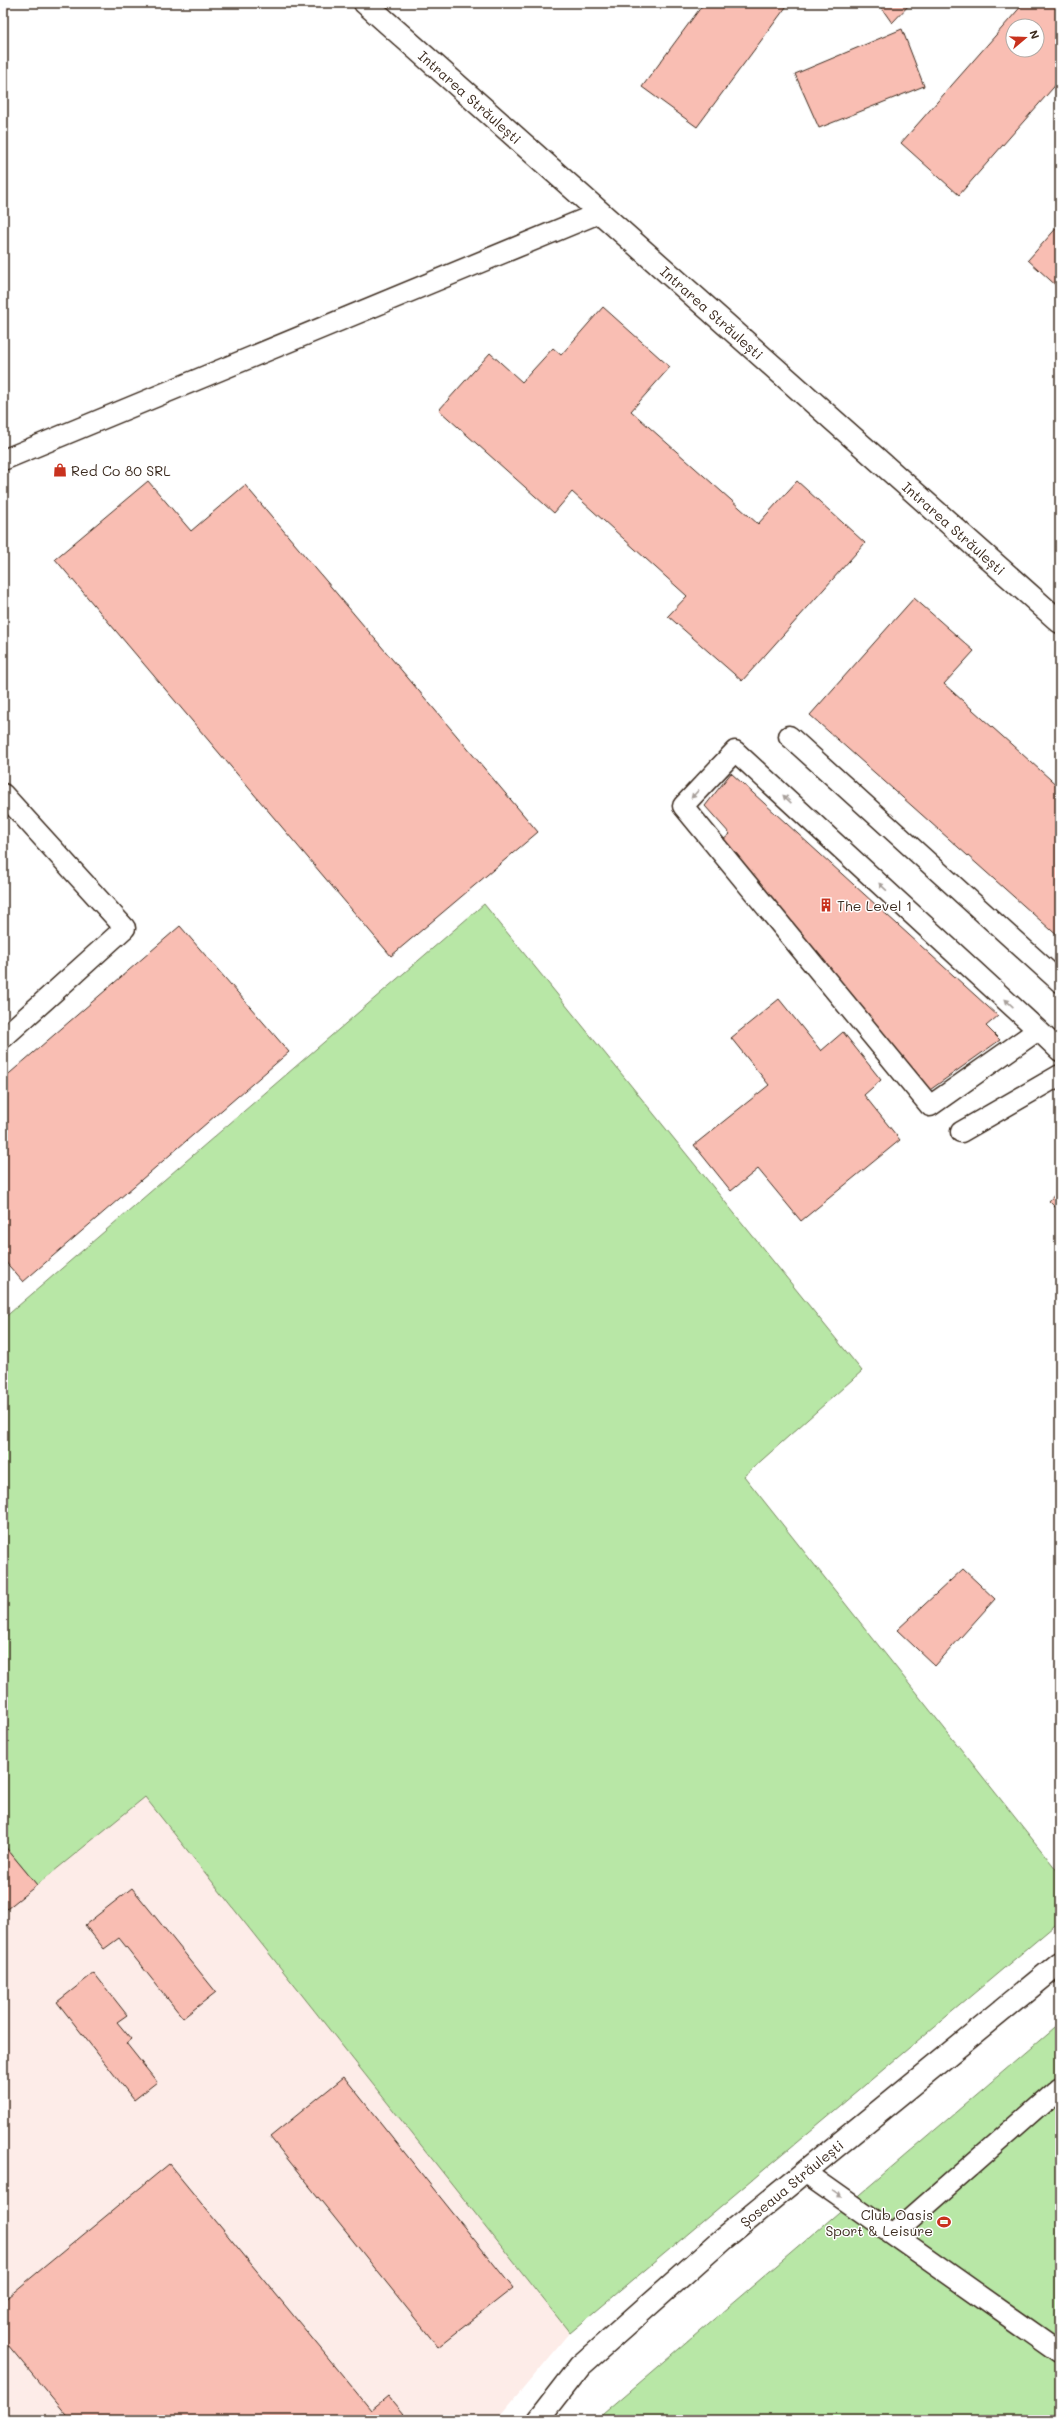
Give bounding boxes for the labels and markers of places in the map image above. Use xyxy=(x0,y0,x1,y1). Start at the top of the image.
place label: Red Co 80 SRL xyxy=(71,461,171,480)
shop icon: Red Co 80 SRL xyxy=(52,462,68,478)
place label: The Level 1 xyxy=(837,896,912,915)
building icon: The Level 1 xyxy=(818,897,834,913)
place label: Club Oasis Sport & Leisure xyxy=(825,2205,933,2240)
sports icon: Club Oasis Sport & Leisure xyxy=(936,2214,952,2230)

